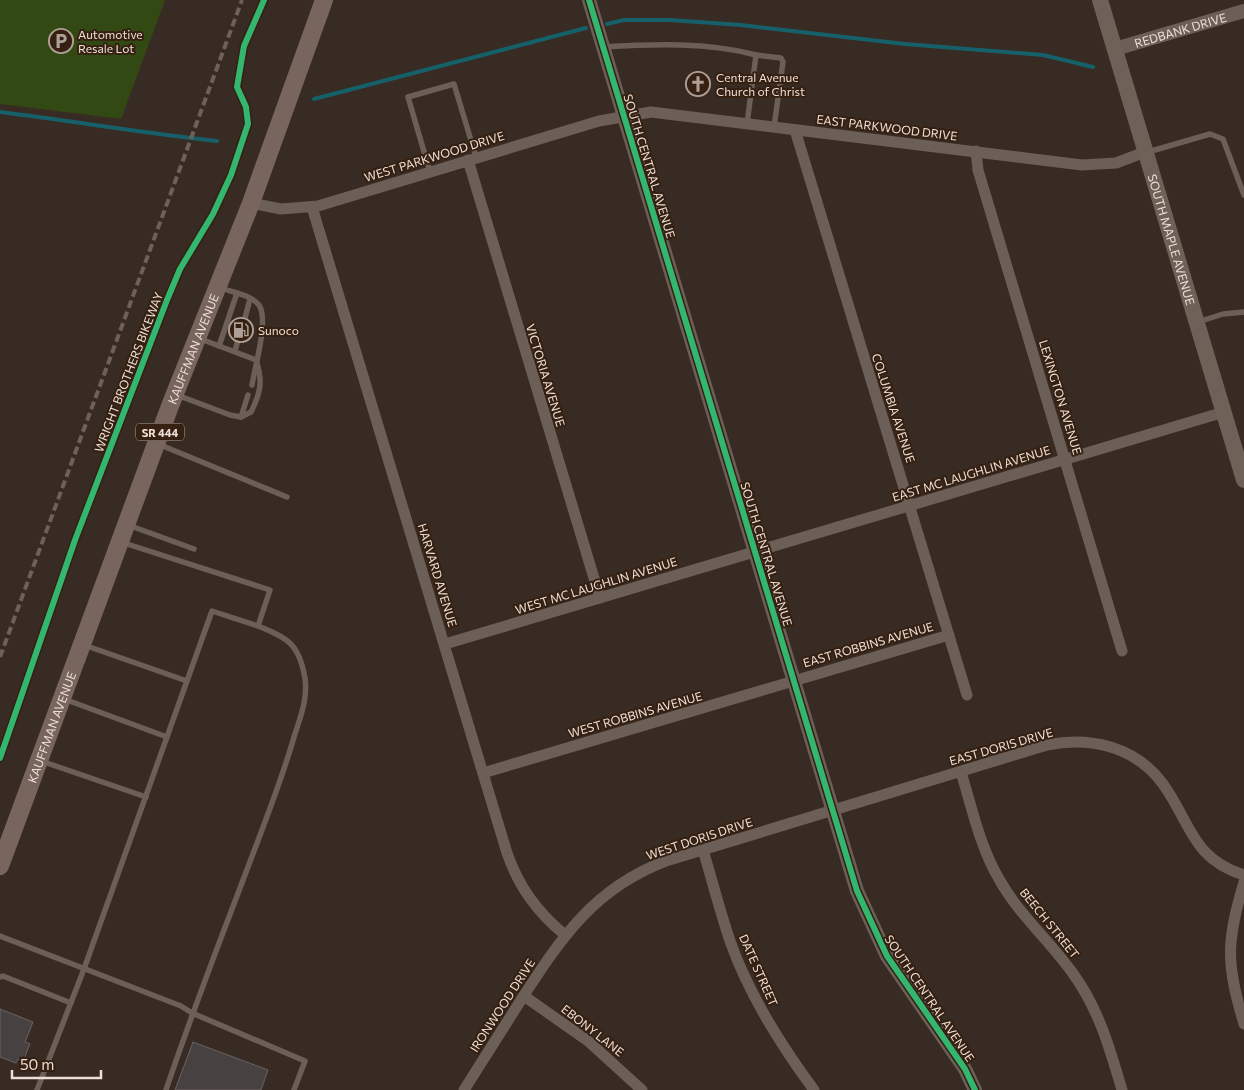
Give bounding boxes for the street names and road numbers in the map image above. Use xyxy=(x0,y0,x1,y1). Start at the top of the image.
street label: REDBANK DRIVE xyxy=(1133,10,1228,50)
street label: SOUTH CENTRAL AVENUE xyxy=(621,92,679,240)
street label: EAST PARKWOOD DRIVE xyxy=(816,111,958,143)
street label: WEST PARKWOOD DRIVE xyxy=(362,128,506,184)
street label: SOUTH MAPLE AVENUE xyxy=(1146,172,1198,307)
street label: WRIGHT BROTHERS BIKEWAY xyxy=(91,290,165,454)
street label: KAUFFMAN AVENUE xyxy=(165,292,221,406)
street label: VICTORIA AVENUE xyxy=(524,322,568,428)
street label: LEXINGTON AVENUE xyxy=(1037,338,1085,456)
street label: COLUMBIA AVENUE xyxy=(870,351,918,465)
road number: SR 444 xyxy=(136,424,184,441)
street label: EAST MC LAUGHLIN AVENUE xyxy=(890,442,1052,504)
street label: SOUTH CENTRAL AVENUE xyxy=(738,480,796,628)
street label: HARVARD AVENUE xyxy=(416,521,460,629)
street label: WEST MC LAUGHLIN AVENUE xyxy=(513,554,679,616)
street label: EAST ROBBINS AVENUE xyxy=(801,619,935,669)
street label: KAUFFMAN AVENUE xyxy=(24,670,78,785)
street label: WEST ROBBINS AVENUE xyxy=(566,688,704,740)
street label: EAST DORIS DRIVE xyxy=(948,724,1054,768)
street label: WEST DORIS DRIVE xyxy=(644,814,754,862)
street label: BEECH STREET xyxy=(1017,885,1083,961)
street label: DATE STREET xyxy=(737,932,781,1008)
street label: SOUTH CENTRAL AVENUE xyxy=(882,932,978,1064)
street label: IRONWOOD DRIVE xyxy=(467,956,537,1054)
street label: EBONY LANE xyxy=(559,1001,627,1059)

